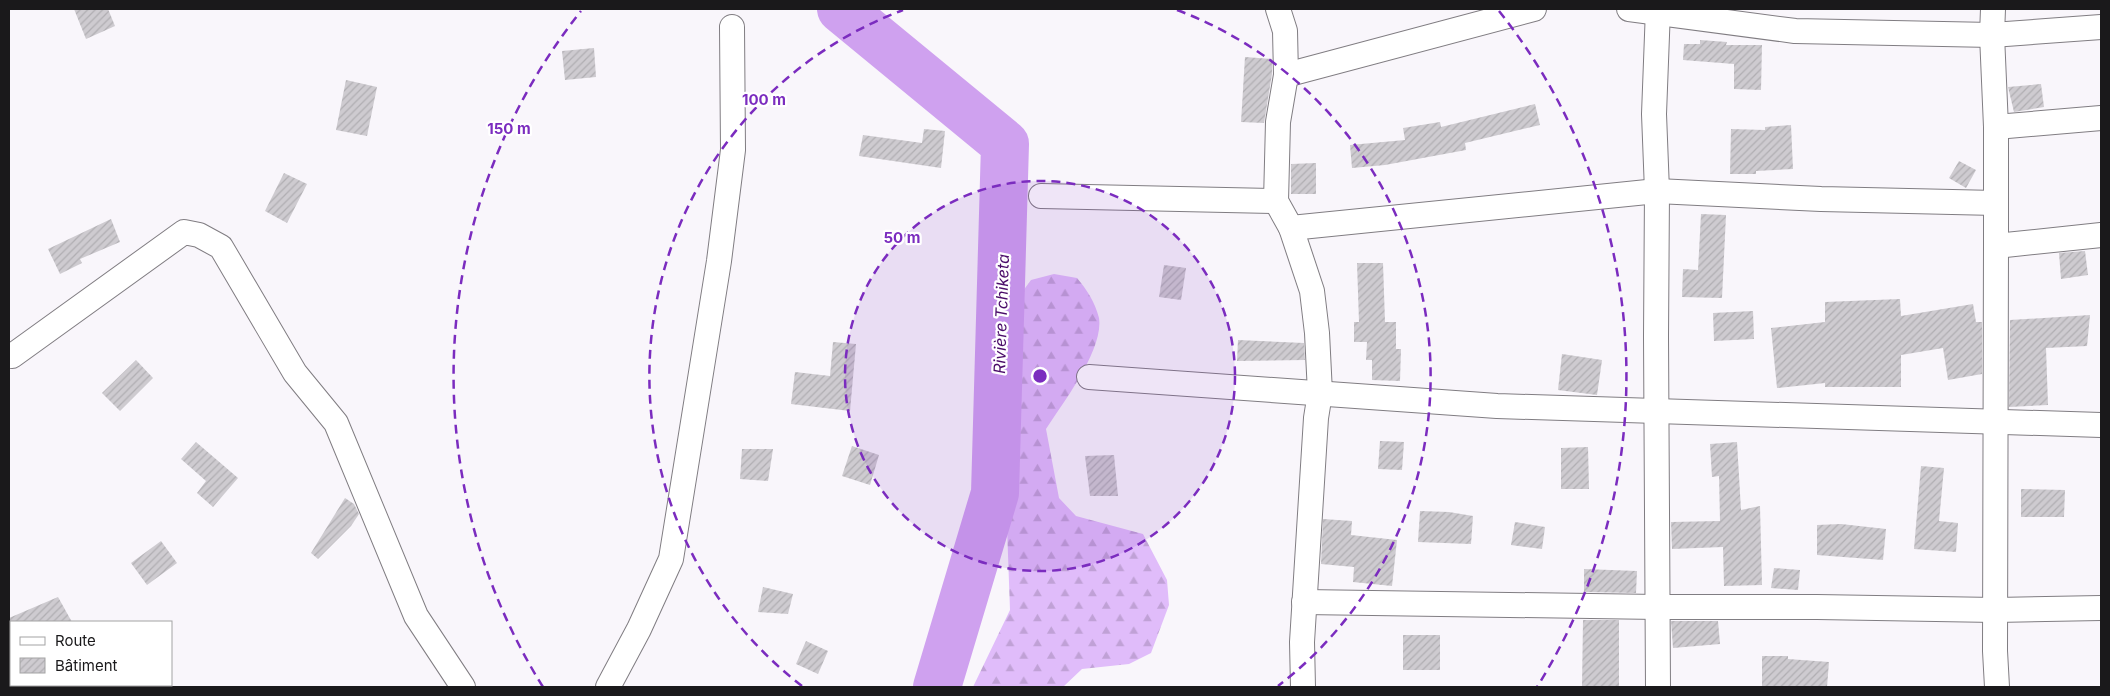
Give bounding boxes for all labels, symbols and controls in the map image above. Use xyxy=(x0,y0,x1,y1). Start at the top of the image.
text: 100 m xyxy=(742,90,786,109)
text: 150 m xyxy=(487,119,531,138)
text: 50 m xyxy=(884,228,920,247)
water label: Rivière Tchiketa xyxy=(989,254,1013,374)
centre of rings xyxy=(1031,367,1049,385)
legend xyxy=(10,621,172,686)
text: Route xyxy=(55,631,96,650)
text: Bâtiment xyxy=(55,656,118,675)

